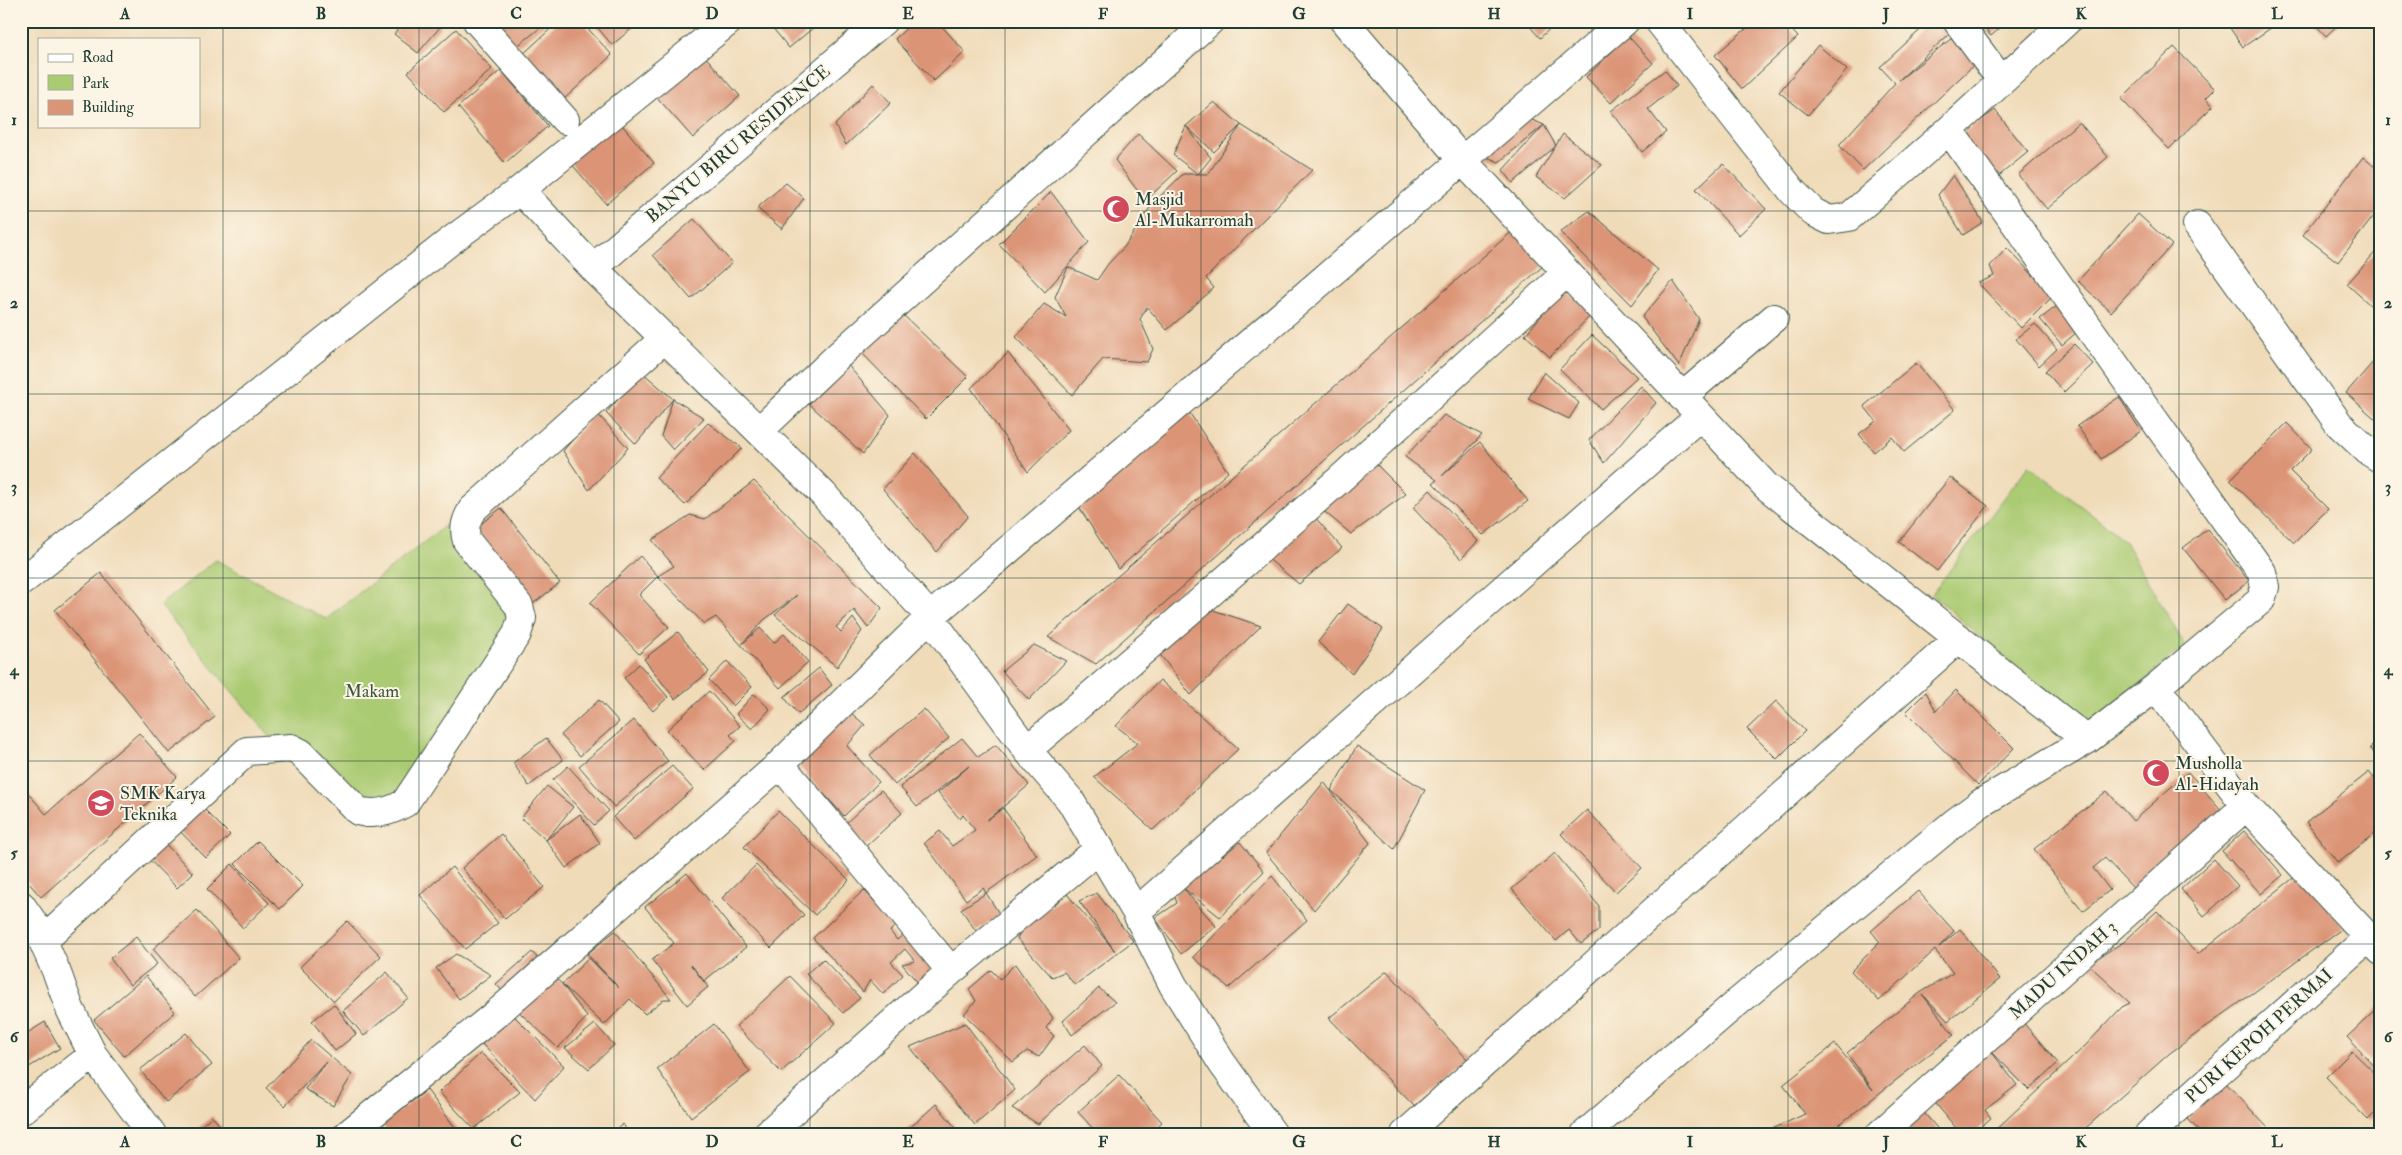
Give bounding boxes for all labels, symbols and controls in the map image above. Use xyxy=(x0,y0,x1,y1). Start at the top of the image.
text: A xyxy=(119,4,131,24)
text: B xyxy=(316,4,326,24)
text: C xyxy=(510,4,522,24)
text: D xyxy=(705,4,719,24)
text: E xyxy=(902,4,914,24)
text: F xyxy=(1098,4,1108,24)
text: G xyxy=(1292,4,1306,24)
text: H xyxy=(1487,4,1501,24)
text: I xyxy=(1687,4,1694,24)
text: J xyxy=(1882,4,1890,25)
text: K xyxy=(2075,4,2087,24)
text: L xyxy=(2271,4,2283,24)
legend xyxy=(38,38,200,128)
text: Road xyxy=(82,48,114,67)
street label: BANYU BIRU RESIDENCE xyxy=(641,60,835,228)
text: Park xyxy=(82,74,109,93)
text: Building xyxy=(82,98,134,117)
text: 1 xyxy=(11,110,17,130)
text: 1 xyxy=(2385,110,2391,130)
place label: Masjid Al-Mukarromah xyxy=(1134,188,1254,232)
mosque icon: Masjid Al-Mukarromah xyxy=(1101,194,1131,224)
text: 2 xyxy=(10,293,18,313)
text: 2 xyxy=(2384,293,2392,313)
text: 3 xyxy=(11,477,17,497)
text: 3 xyxy=(2385,477,2391,497)
text: 4 xyxy=(9,660,20,680)
text: 4 xyxy=(2383,660,2394,680)
park label: Makam xyxy=(345,680,399,703)
place label: Musholla Al-Hidayah xyxy=(2174,752,2259,796)
mosque icon: Musholla Al-Hidayah xyxy=(2141,758,2171,788)
place label: SMK Karya Teknika xyxy=(120,782,206,826)
school or university icon: SMK Karya Teknika xyxy=(86,788,116,818)
text: 5 xyxy=(10,843,18,863)
text: 5 xyxy=(2384,843,2392,863)
street label: MADU INDAH 3 xyxy=(2004,916,2122,1024)
street label: PURI KEPOH PERMAI xyxy=(2180,963,2338,1109)
text: 6 xyxy=(10,1027,20,1047)
text: 6 xyxy=(2384,1027,2394,1047)
text: A xyxy=(119,1132,131,1152)
text: B xyxy=(316,1132,326,1152)
text: C xyxy=(510,1132,522,1152)
text: D xyxy=(705,1132,719,1152)
text: E xyxy=(902,1132,914,1152)
text: F xyxy=(1098,1132,1108,1152)
text: G xyxy=(1292,1132,1306,1152)
text: H xyxy=(1487,1132,1501,1152)
text: I xyxy=(1687,1132,1694,1152)
text: J xyxy=(1882,1132,1890,1153)
text: K xyxy=(2075,1132,2087,1152)
text: L xyxy=(2271,1132,2283,1152)

